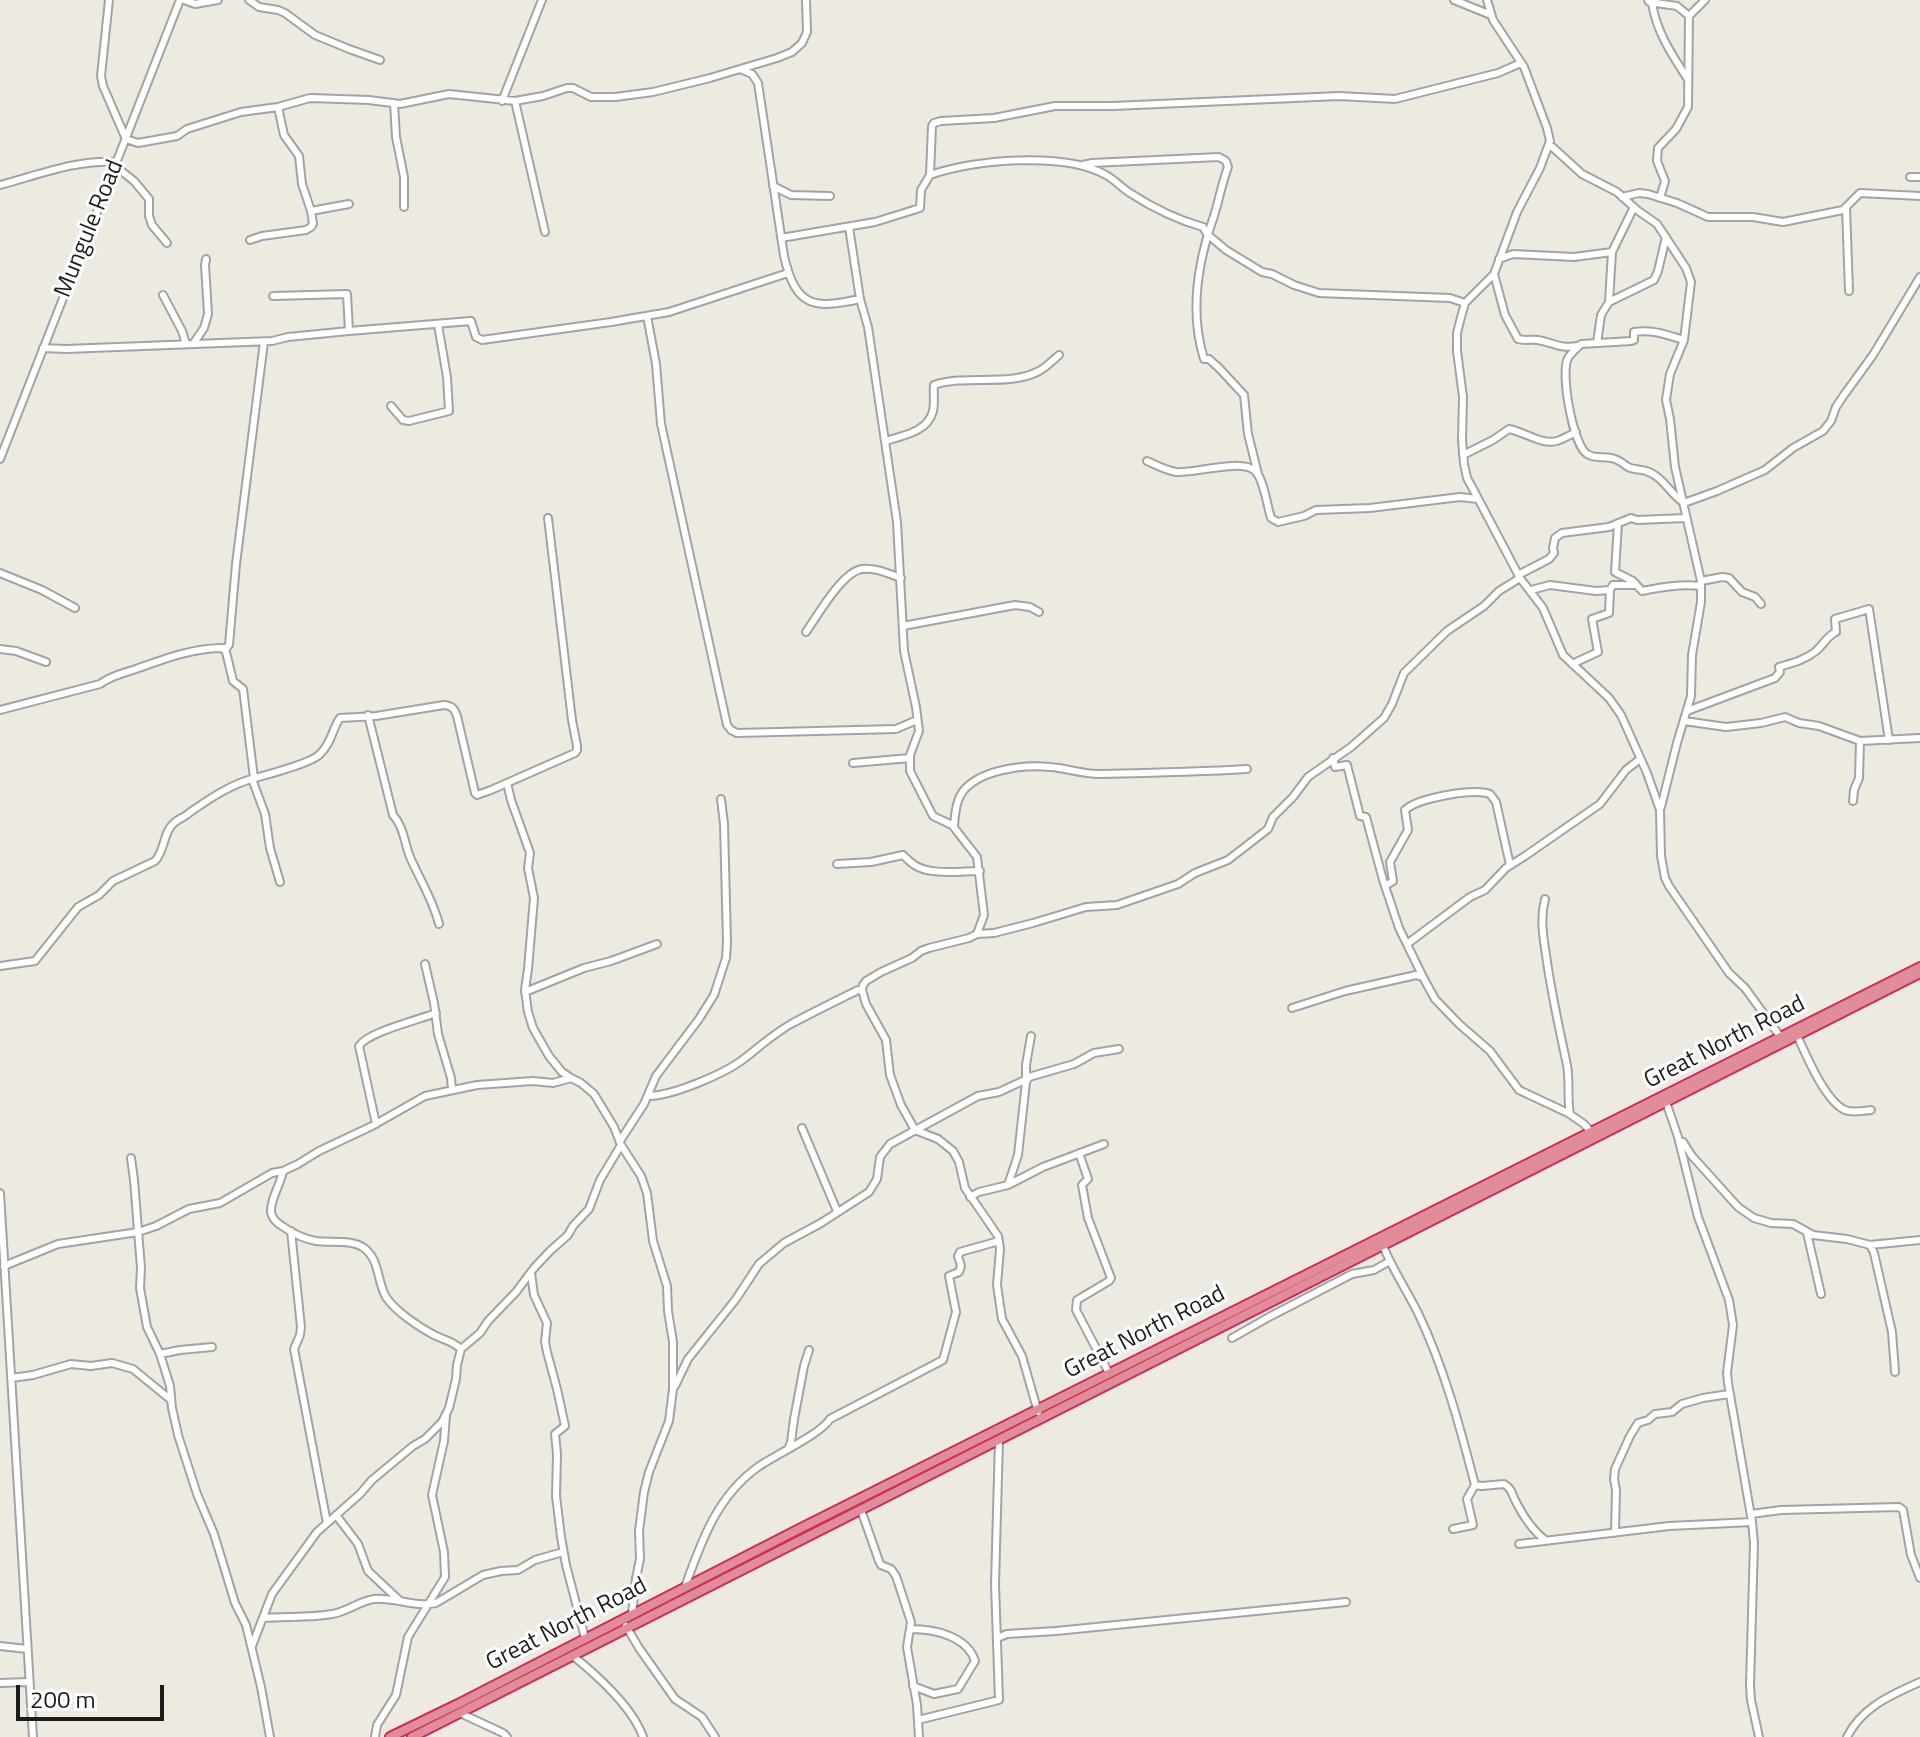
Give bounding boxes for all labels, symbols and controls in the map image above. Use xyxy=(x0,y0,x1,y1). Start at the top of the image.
street label: Mungule Road xyxy=(49,156,131,302)
street label: Great North Road xyxy=(1640,990,1810,1096)
street label: Great North Road xyxy=(1060,1280,1230,1386)
street label: Great North Road xyxy=(482,1572,652,1678)
scale bar xyxy=(20,1669,168,1719)
text: 200 m xyxy=(30,1681,96,1717)

